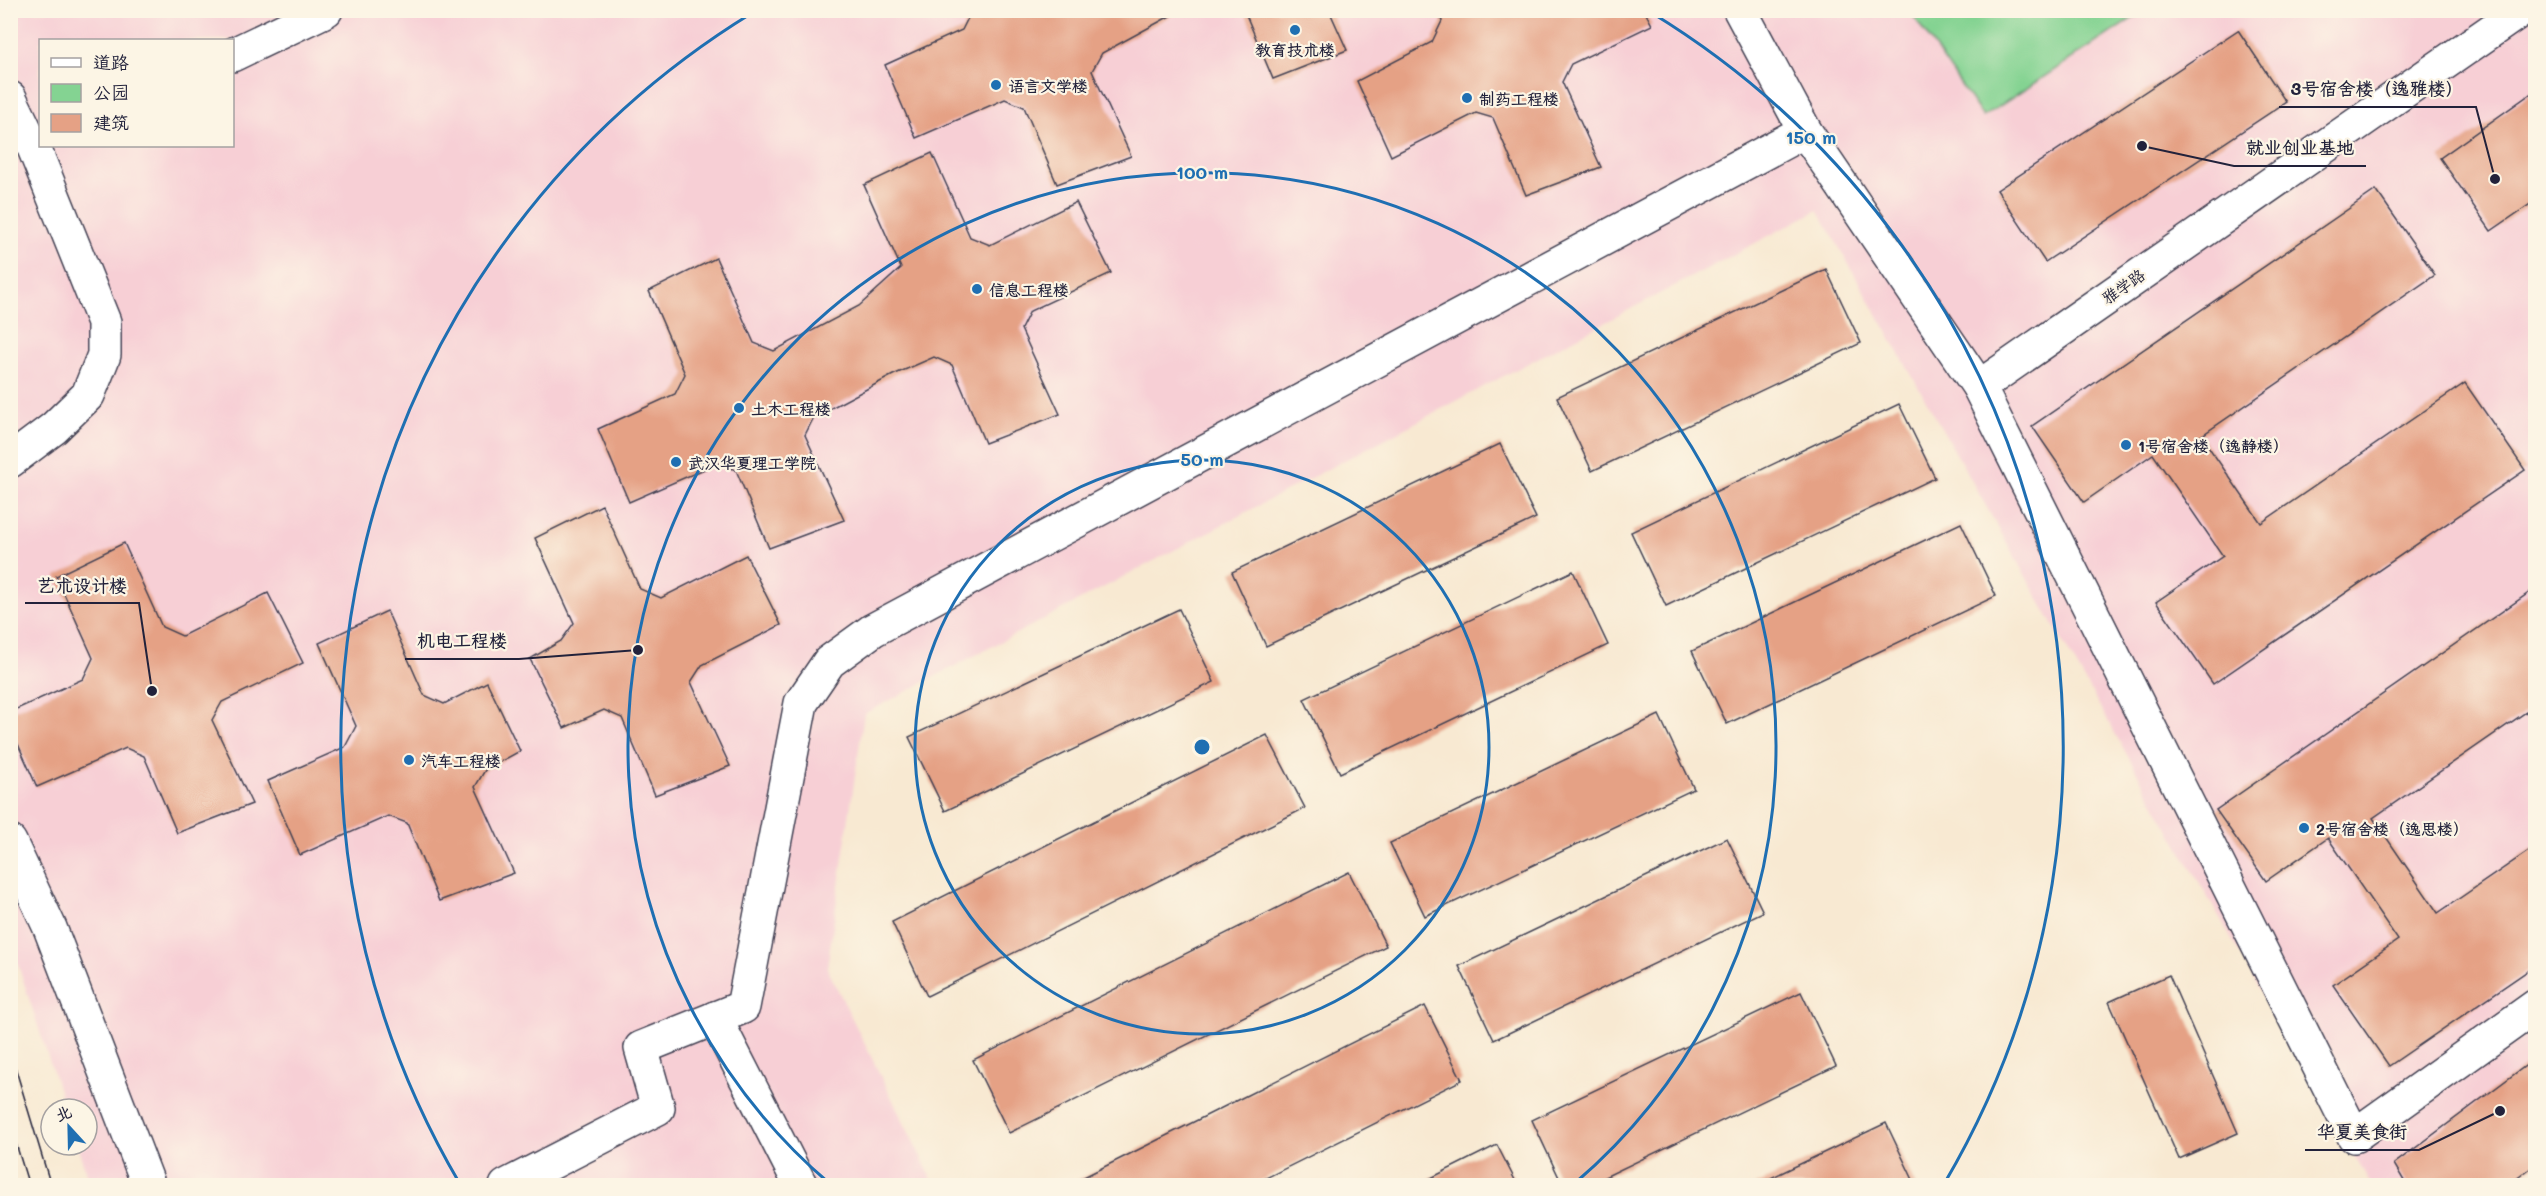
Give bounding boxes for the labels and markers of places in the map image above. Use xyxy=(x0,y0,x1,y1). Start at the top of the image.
marker: 教育技术楼 xyxy=(1288,23,1302,37)
place label: 教育技术楼 xyxy=(1255,39,1335,60)
callout: 3号宿舍楼（逸雅楼） xyxy=(2279,71,2476,107)
place label: 语言文学楼 xyxy=(1008,75,1088,96)
marker: 语言文学楼 xyxy=(989,78,1003,92)
place label: 制药工程楼 xyxy=(1479,88,1559,109)
marker: 制药工程楼 xyxy=(1460,91,1474,105)
callout: 就业创业基地 xyxy=(2234,130,2366,166)
place label: 信息工程楼 xyxy=(989,279,1069,300)
marker: 信息工程楼 xyxy=(970,282,984,296)
place label: 土木工程楼 xyxy=(751,398,831,419)
marker: 土木工程楼 xyxy=(732,401,746,415)
place label: 1号宿舍楼（逸静楼） xyxy=(2138,435,2289,456)
marker: 1号宿舍楼（逸静楼） xyxy=(2119,438,2133,452)
place label: 武汉华夏理工学院 xyxy=(688,452,816,473)
marker: 武汉华夏理工学院 xyxy=(669,455,683,469)
callout: 艺术设计楼 xyxy=(25,567,139,603)
callout: 机电工程楼 xyxy=(405,623,519,659)
centre of rings xyxy=(1192,737,1212,757)
place label: 汽车工程楼 xyxy=(421,750,501,771)
marker: 汽车工程楼 xyxy=(402,753,416,767)
place label: 2号宿舍楼（逸思楼） xyxy=(2316,818,2469,839)
marker: 2号宿舍楼（逸思楼） xyxy=(2297,821,2311,835)
callout: 华夏美食街 xyxy=(2305,1114,2419,1150)

